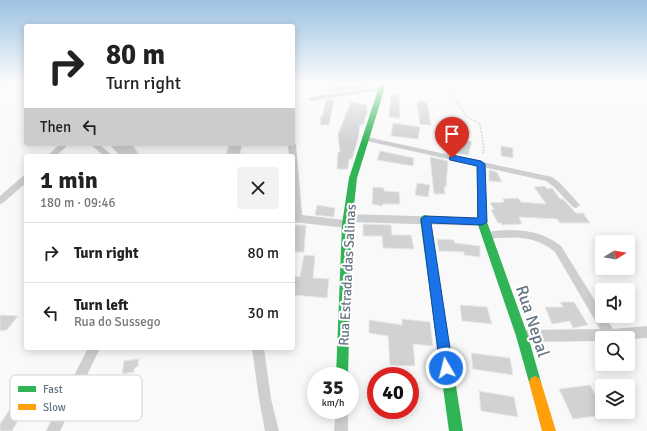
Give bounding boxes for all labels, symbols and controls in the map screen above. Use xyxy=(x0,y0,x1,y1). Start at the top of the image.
text: 80 m xyxy=(106,38,165,72)
icon: right xyxy=(40,40,92,92)
text: Turn right xyxy=(106,72,181,94)
icon: left xyxy=(79,116,101,138)
pin xyxy=(435,117,469,158)
text: Then xyxy=(40,118,71,136)
icon: arrive xyxy=(441,123,463,145)
text: 1 min xyxy=(40,165,98,195)
button: close xyxy=(237,167,279,209)
text: 180 m · 09:46 xyxy=(40,195,116,211)
street label: Rua Estrada das Salinas xyxy=(335,204,360,346)
north arrow xyxy=(595,235,635,275)
map controls xyxy=(595,235,635,419)
icon: right xyxy=(40,242,62,264)
text: Turn right xyxy=(74,244,139,262)
text: 80 m xyxy=(248,244,279,262)
street label: Rua Nepal xyxy=(511,283,554,360)
button: sound xyxy=(595,283,635,323)
text: Turn left xyxy=(74,296,128,314)
icon: left xyxy=(40,302,62,324)
text: 30 m xyxy=(248,304,279,322)
text: Rua do Sussego xyxy=(74,314,160,330)
button: search xyxy=(595,331,635,371)
position arrow xyxy=(425,347,467,389)
speed limit sign: 40 xyxy=(367,367,419,419)
legend xyxy=(10,375,142,421)
text: 35 xyxy=(322,375,344,400)
button: layers xyxy=(595,379,635,419)
text: Fast xyxy=(43,383,63,396)
text: km/h xyxy=(322,397,344,409)
text: Slow xyxy=(43,401,66,414)

